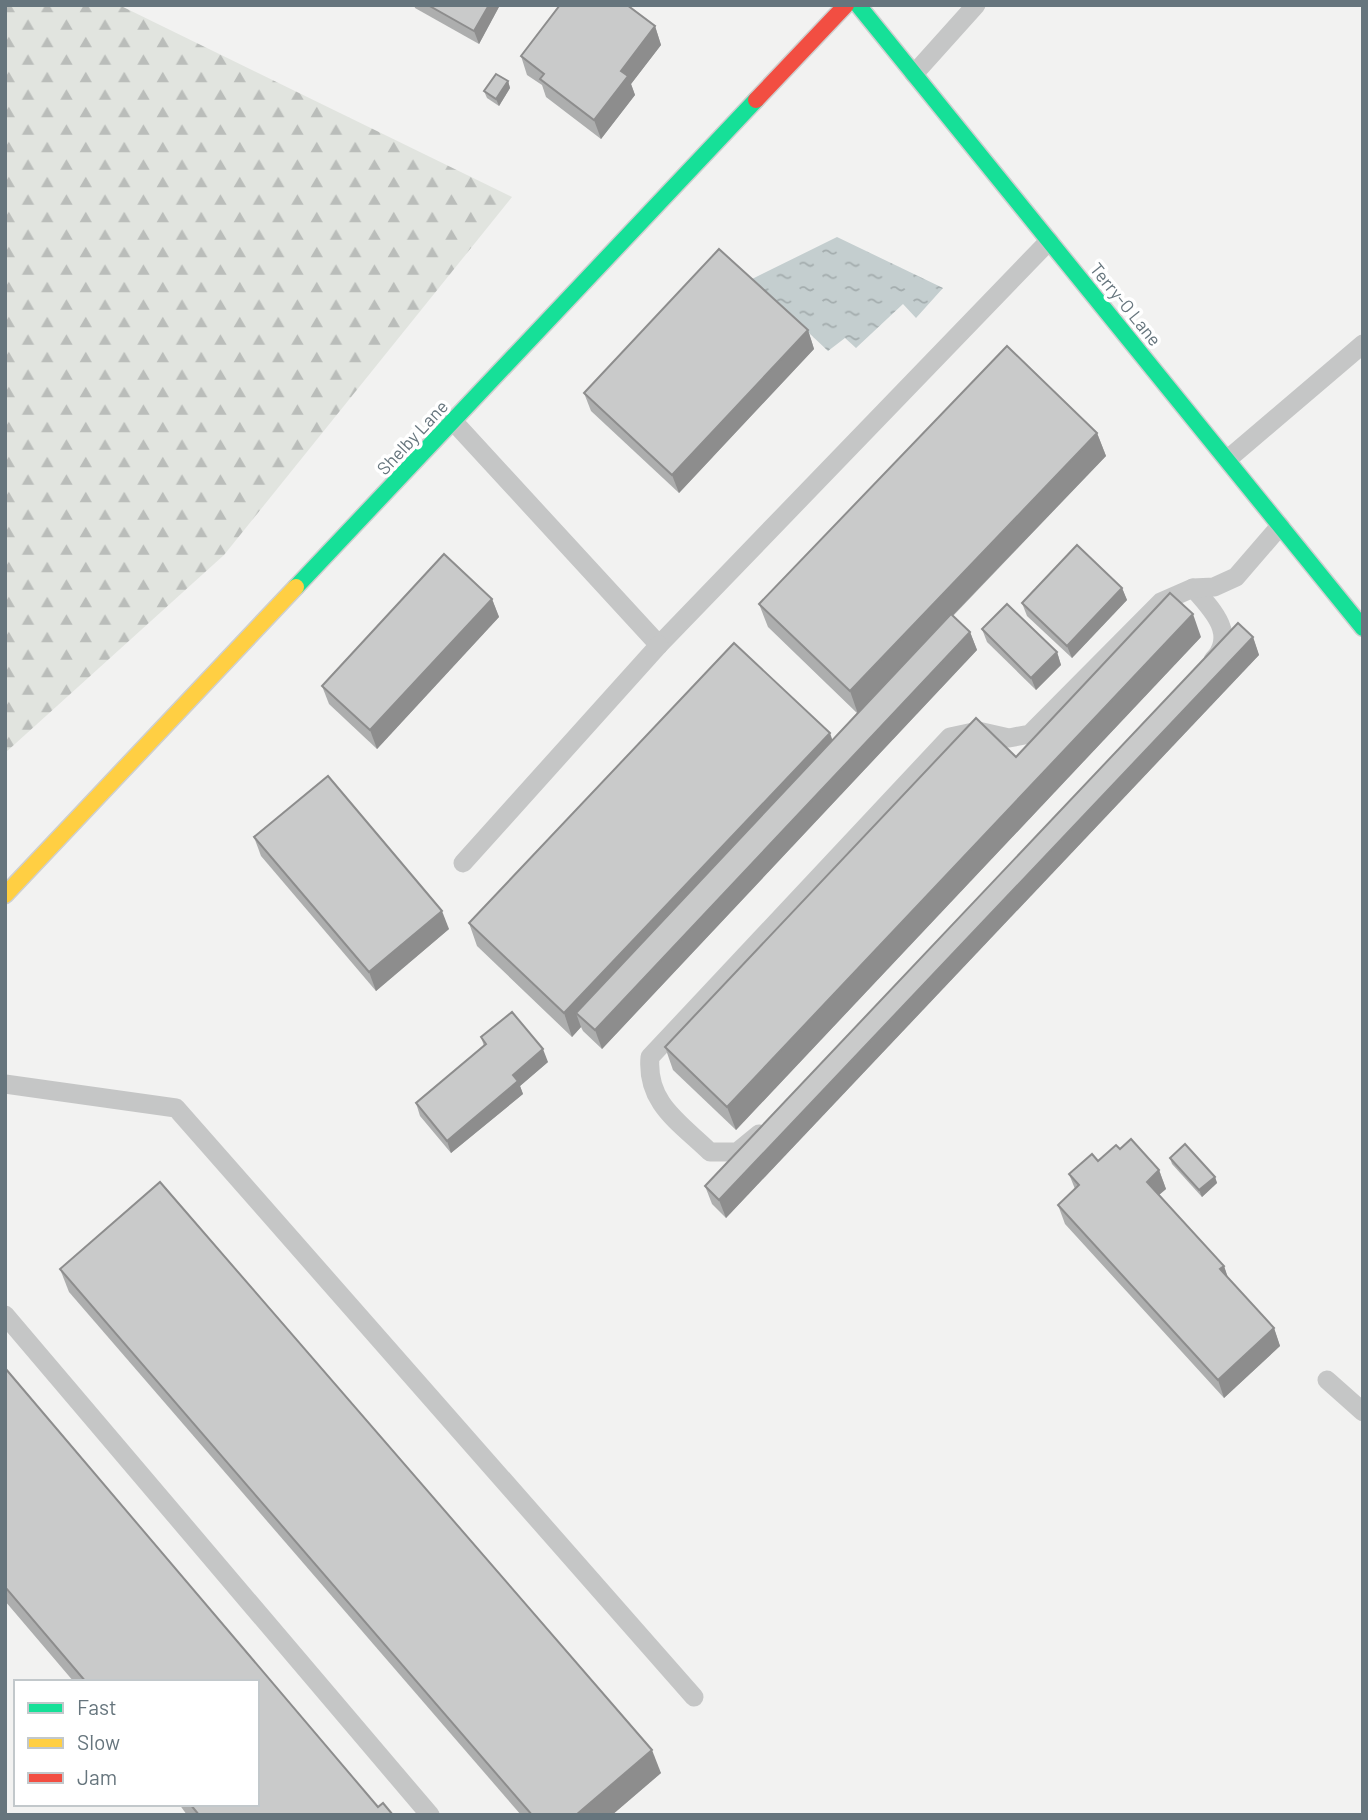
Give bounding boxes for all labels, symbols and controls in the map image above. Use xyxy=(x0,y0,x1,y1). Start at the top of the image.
street label: Terry-O Lane xyxy=(1086,258,1166,350)
street label: Shelby Lane xyxy=(372,395,452,479)
legend xyxy=(14,1680,259,1806)
text: Fast xyxy=(77,1694,117,1719)
text: Slow xyxy=(77,1729,120,1754)
text: Jam xyxy=(77,1764,117,1789)

